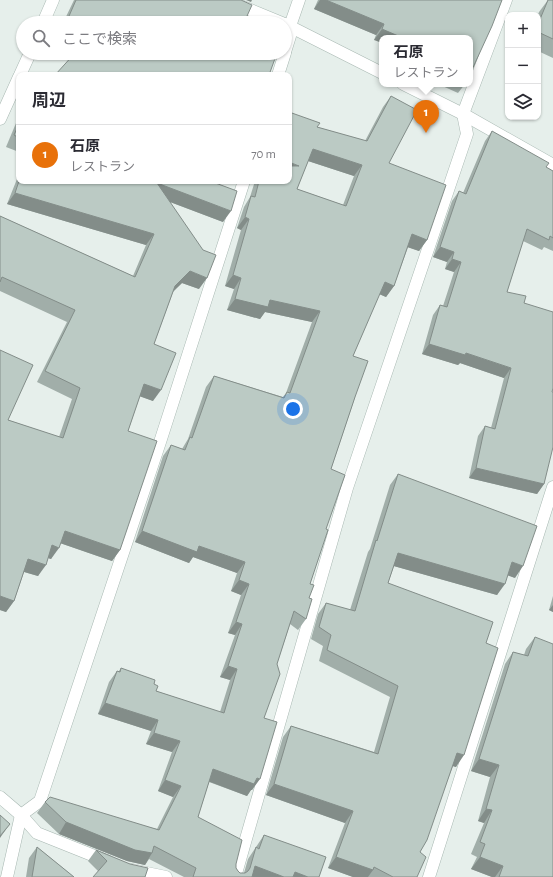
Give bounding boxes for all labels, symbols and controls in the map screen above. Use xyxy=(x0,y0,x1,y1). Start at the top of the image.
map controls xyxy=(505,12,541,120)
button: + xyxy=(505,12,541,48)
search box xyxy=(16,16,292,60)
icon: search xyxy=(30,27,52,49)
text: ここで検索 xyxy=(62,32,137,47)
popup xyxy=(379,35,473,87)
text: 石原 xyxy=(393,45,424,60)
button: − xyxy=(505,48,541,84)
text: レストラン xyxy=(393,67,459,80)
button: layers xyxy=(505,84,541,120)
text: 周辺 xyxy=(32,92,66,109)
pin: 1 xyxy=(413,100,439,133)
text: 石原 xyxy=(70,139,100,154)
text: 1 xyxy=(43,148,47,161)
text: 70 m xyxy=(251,148,276,161)
text: レストラン xyxy=(70,161,135,174)
your location xyxy=(283,399,303,419)

